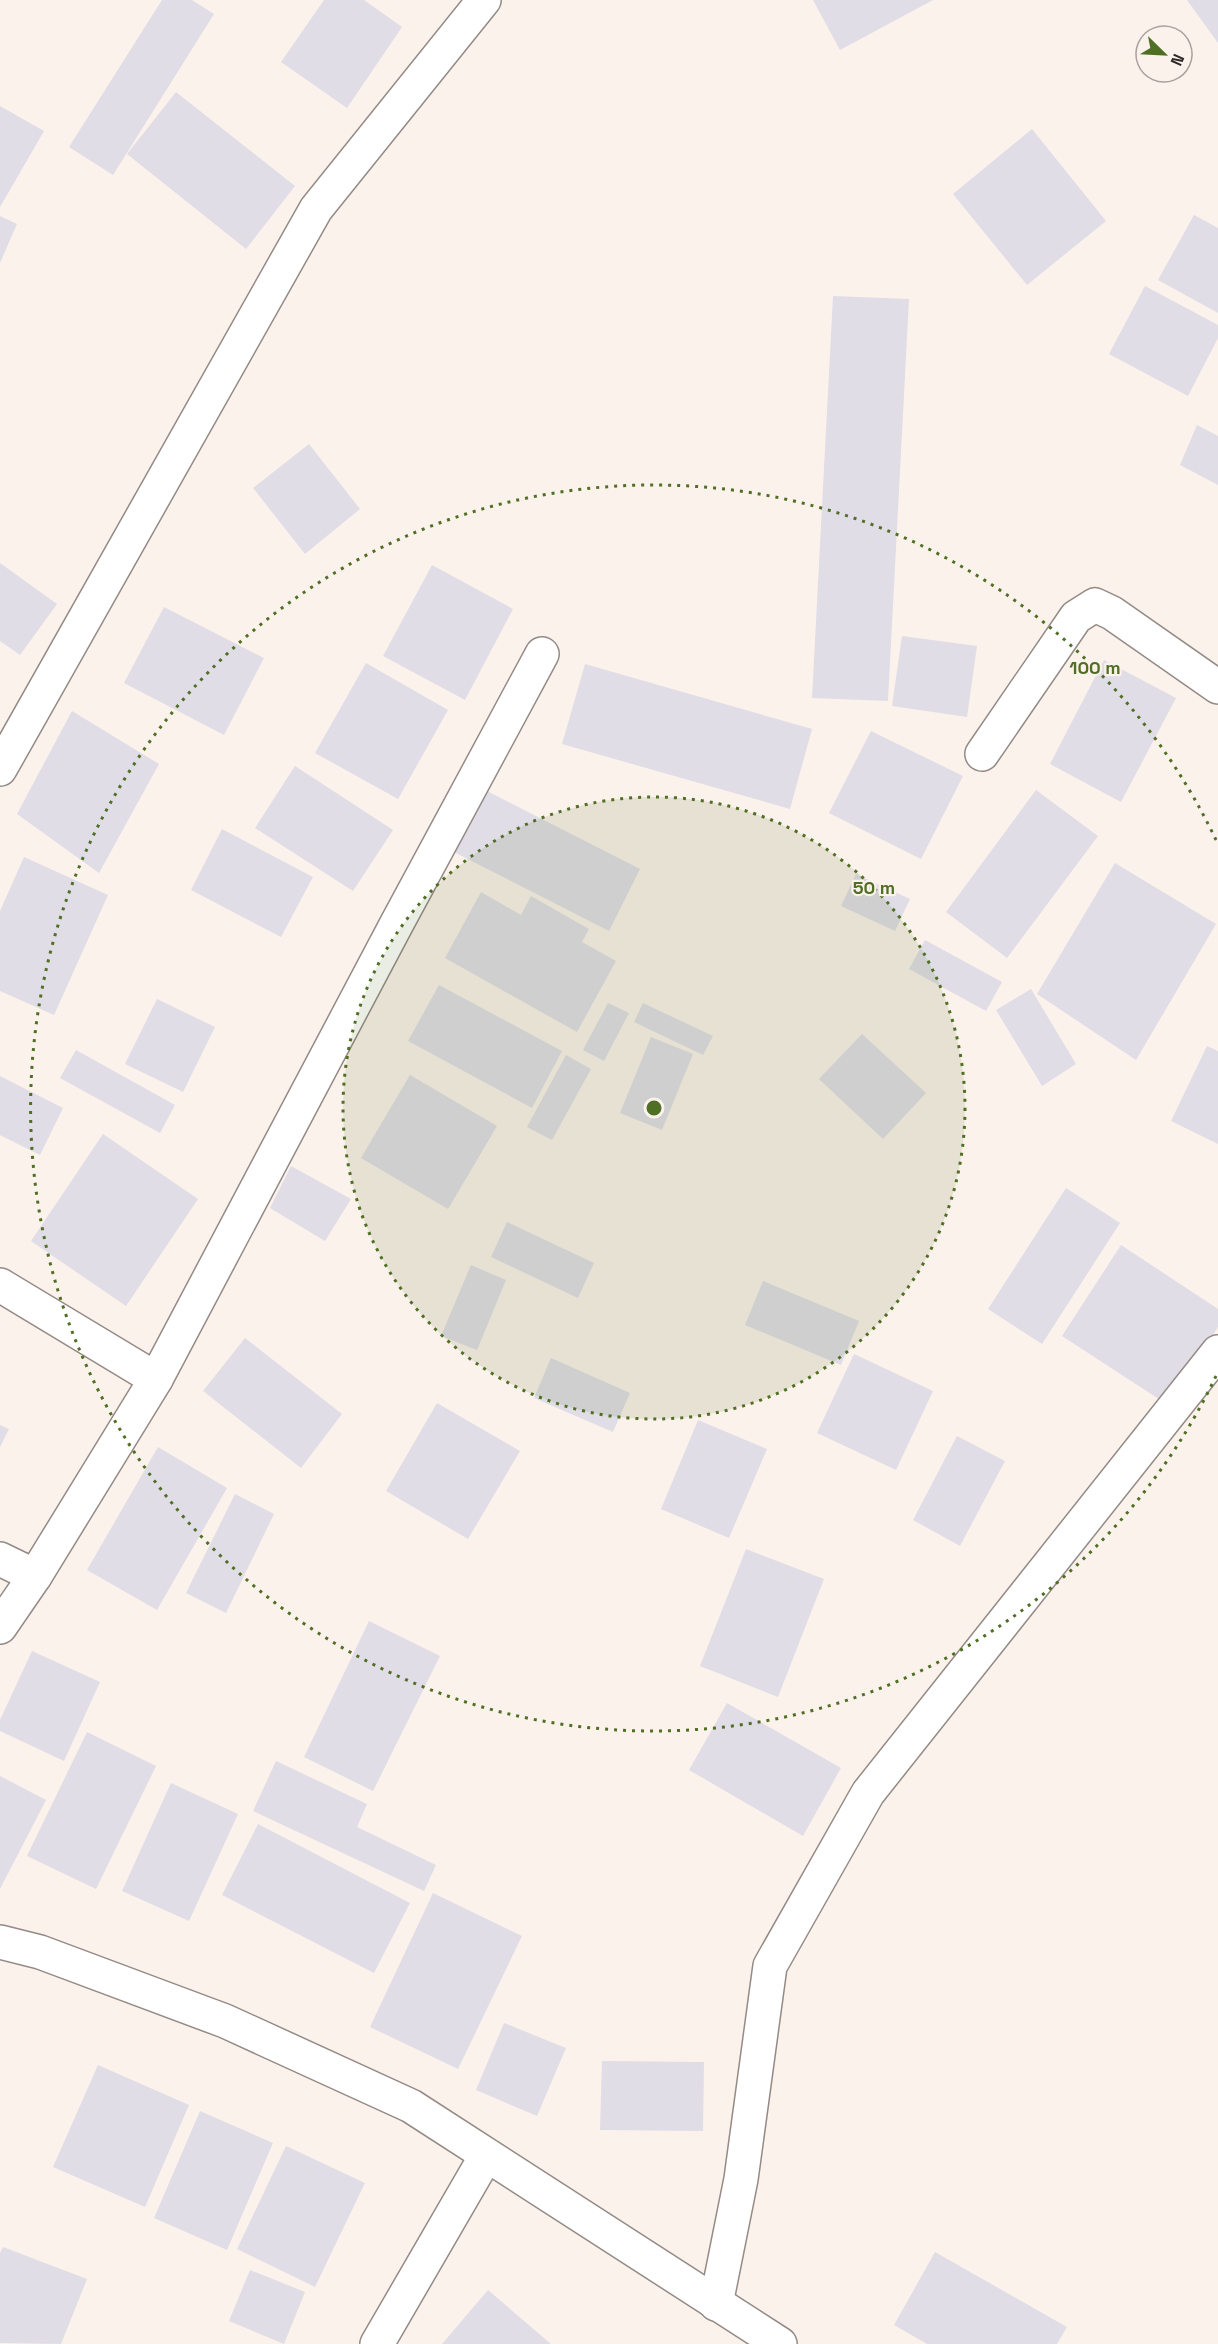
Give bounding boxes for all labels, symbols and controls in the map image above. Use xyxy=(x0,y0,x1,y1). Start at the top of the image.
north arrow xyxy=(1134,24,1194,84)
text: N xyxy=(1165,51,1189,69)
text: 100 m xyxy=(1069,656,1121,679)
text: 50 m xyxy=(853,876,895,899)
centre of rings xyxy=(644,1098,664,1118)

